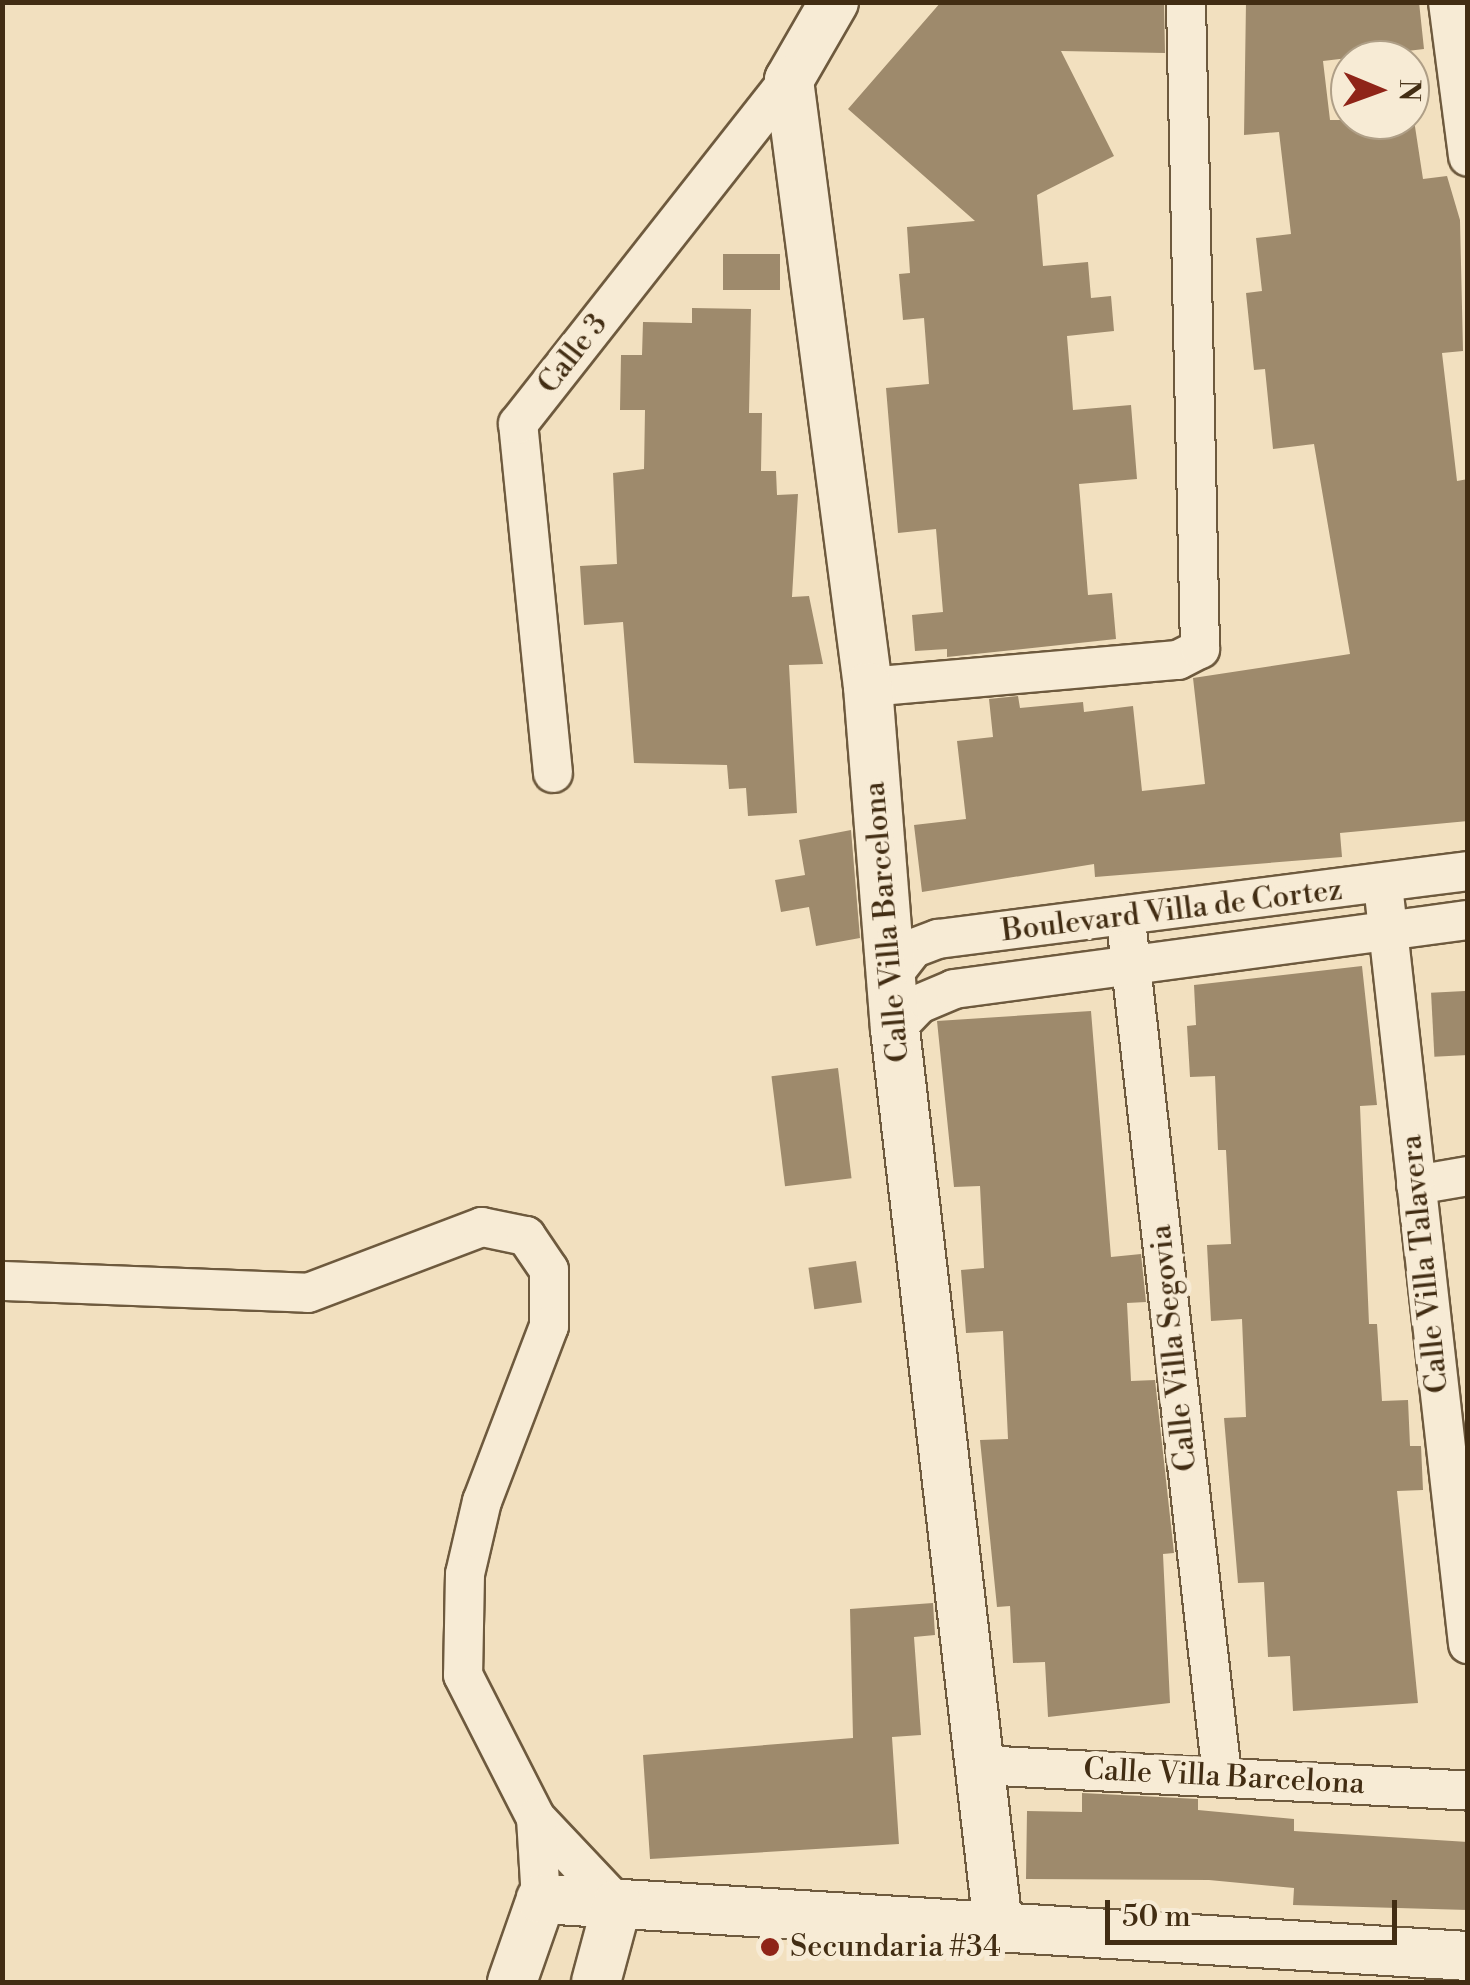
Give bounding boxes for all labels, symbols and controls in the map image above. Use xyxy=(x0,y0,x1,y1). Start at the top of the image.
north arrow xyxy=(1330,40,1430,140)
text: N xyxy=(1391,79,1426,102)
street label: Calle 3 xyxy=(531,307,615,401)
street label: Calle Villa Barcelona xyxy=(857,780,917,1064)
street label: Boulevard Villa de Cortez xyxy=(999,872,1345,950)
street label: Calle Villa Talavera xyxy=(1394,1133,1456,1395)
street label: Calle Villa Segovia xyxy=(1143,1223,1205,1473)
street label: Calle Villa Barcelona xyxy=(1082,1752,1366,1802)
scale bar xyxy=(1110,1880,1402,1942)
text: 50 m xyxy=(1122,1898,1191,1936)
place label: Secundaria #34 xyxy=(790,1929,1001,1965)
marker: Secundaria #34 xyxy=(759,1936,781,1958)

